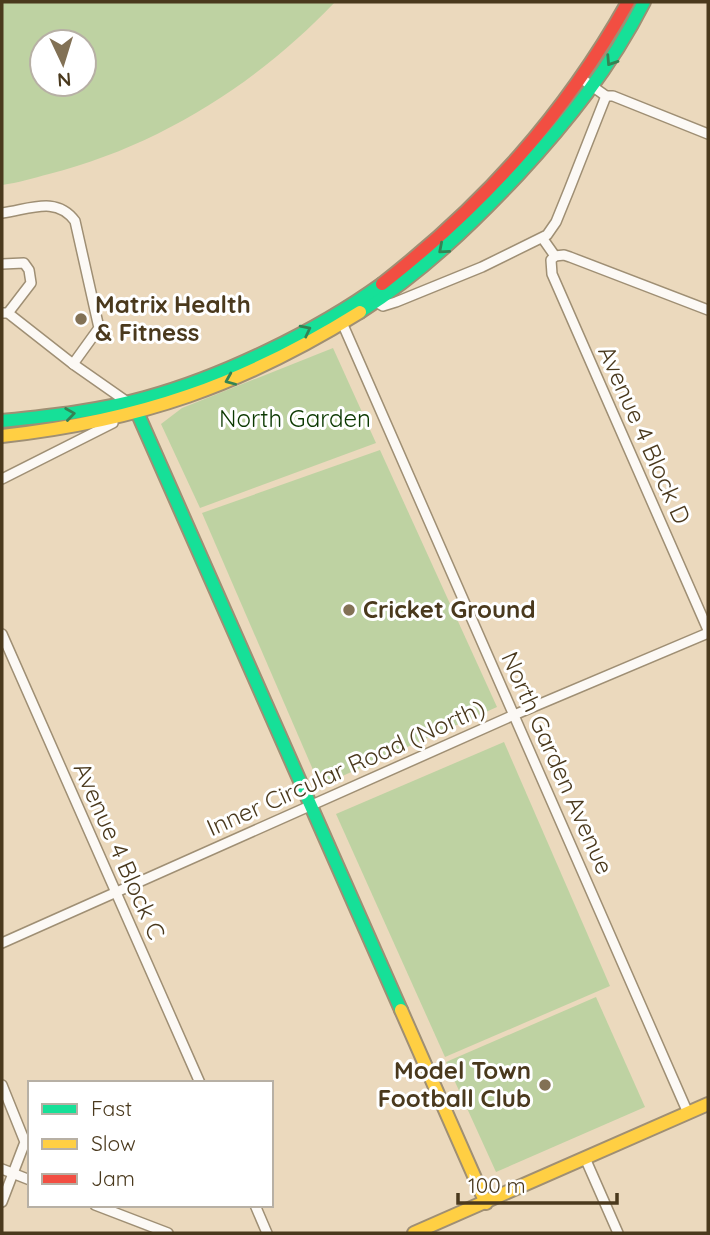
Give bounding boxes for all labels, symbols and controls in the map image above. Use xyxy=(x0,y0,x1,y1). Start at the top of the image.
north arrow xyxy=(28,28,98,98)
one-way arrow xyxy=(606,54,619,67)
text: N xyxy=(56,68,72,92)
one-way arrow xyxy=(439,241,452,253)
place label: Matrix Health & Fitness xyxy=(95,289,251,347)
marker: Matrix Health & Fitness xyxy=(73,311,89,327)
one-way arrow xyxy=(299,325,311,339)
street label: Avenue 4 Block D xyxy=(592,341,698,529)
one-way arrow xyxy=(225,372,237,386)
park label: North Garden xyxy=(219,403,371,433)
one-way arrow xyxy=(64,407,75,422)
place label: Cricket Ground xyxy=(363,594,535,624)
marker: Cricket Ground xyxy=(341,602,357,618)
street label: North Garden Avenue xyxy=(495,647,621,879)
street label: Inner Circular Road (North) xyxy=(202,692,489,842)
street label: Avenue 4 Block C xyxy=(67,757,172,944)
place label: Model Town Football Club xyxy=(378,1055,531,1113)
marker: Model Town Football Club xyxy=(537,1077,553,1093)
legend xyxy=(28,1081,273,1207)
text: Fast xyxy=(91,1095,132,1121)
text: Slow xyxy=(91,1130,136,1156)
scale bar xyxy=(458,1162,617,1206)
text: Jam xyxy=(91,1165,135,1191)
text: 100 m xyxy=(468,1172,526,1198)

